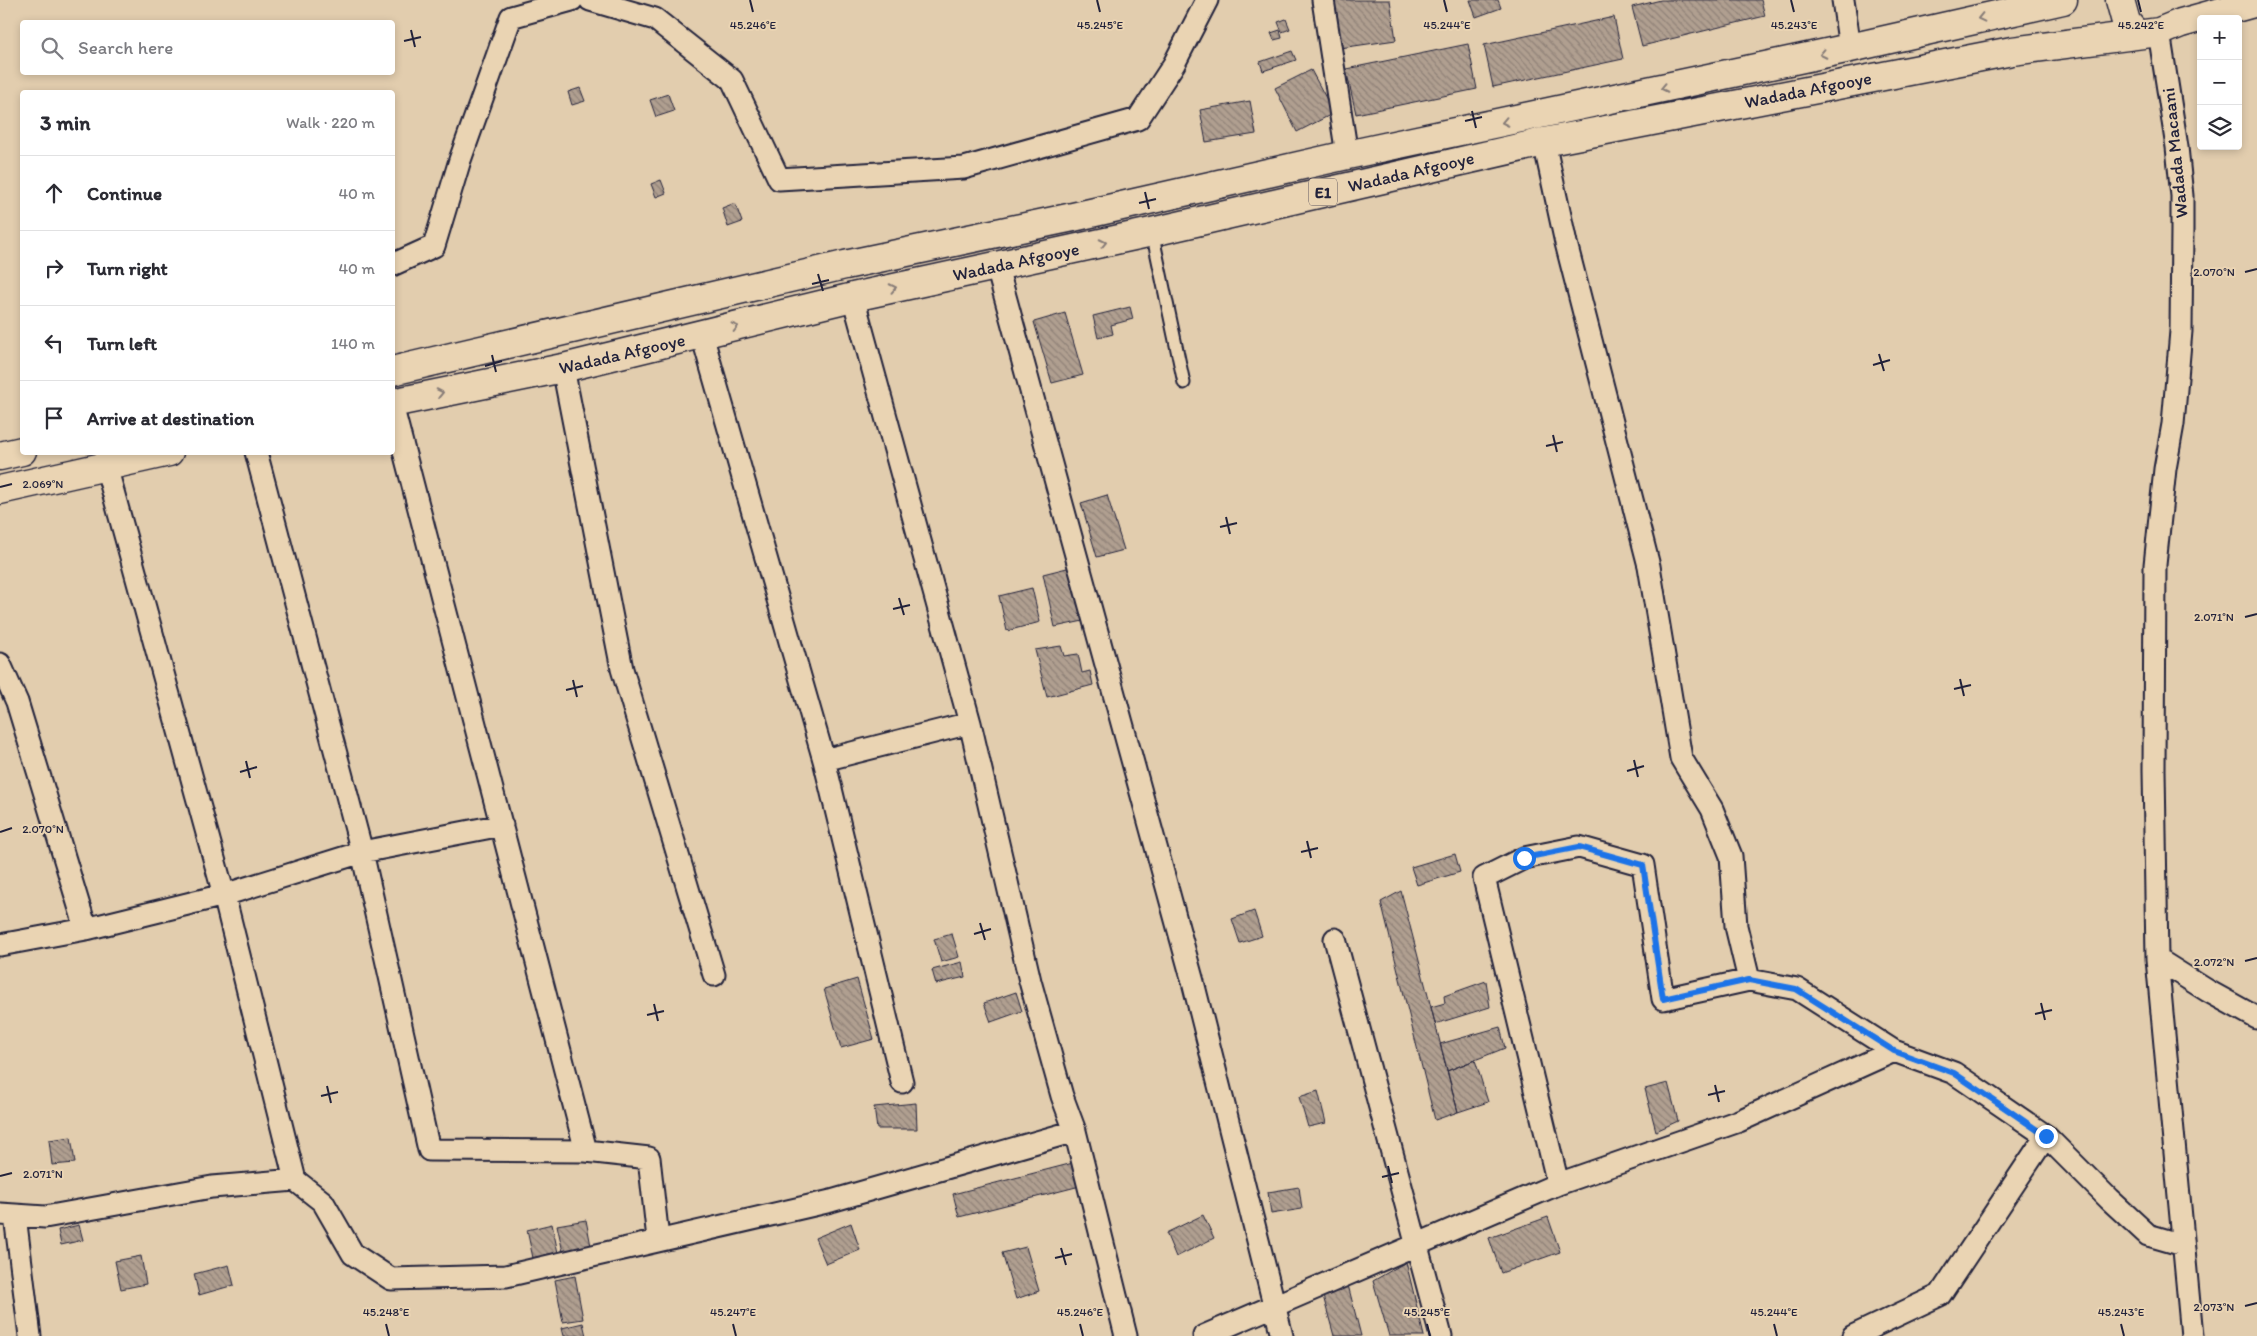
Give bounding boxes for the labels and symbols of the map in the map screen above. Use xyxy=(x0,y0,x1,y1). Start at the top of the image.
one-way arrow xyxy=(1977,13,1986,23)
text: 45.246°E xyxy=(730,18,777,32)
text: 45.245°E xyxy=(1077,18,1124,32)
text: 45.244°E xyxy=(1423,18,1471,32)
text: 45.243°E xyxy=(1771,18,1818,32)
text: 45.242°E xyxy=(2118,18,2165,32)
one-way arrow xyxy=(1818,48,1827,58)
street label: Wadada Afgooye xyxy=(1743,67,1873,113)
one-way arrow xyxy=(1659,82,1668,92)
street label: Wadada Macaani xyxy=(2157,87,2193,219)
one-way arrow xyxy=(1500,116,1509,126)
street label: Wadada Afgooye xyxy=(1346,147,1476,197)
road number: E1 xyxy=(1309,178,1337,206)
street label: Wadada Afgooye xyxy=(951,238,1081,286)
one-way arrow xyxy=(1099,238,1108,249)
text: 2.070°N xyxy=(2193,265,2235,279)
one-way arrow xyxy=(889,284,898,294)
one-way arrow xyxy=(731,322,739,332)
street label: Wadada Afgooye xyxy=(557,329,687,379)
one-way arrow xyxy=(436,388,445,399)
text: 2.069°N xyxy=(23,477,63,491)
text: 2.071°N xyxy=(2194,610,2234,624)
text: 2.070°N xyxy=(22,822,64,836)
route start xyxy=(1513,847,1536,870)
text: 2.072°N xyxy=(2194,955,2234,969)
route end xyxy=(2035,1125,2058,1148)
text: 2.071°N xyxy=(23,1167,63,1181)
text: 2.073°N xyxy=(2194,1300,2234,1314)
text: 45.248°E xyxy=(363,1305,410,1319)
text: 45.247°E xyxy=(710,1305,756,1319)
text: 45.246°E xyxy=(1057,1305,1104,1319)
text: 45.245°E xyxy=(1404,1305,1451,1319)
text: 45.244°E xyxy=(1750,1305,1798,1319)
text: 45.243°E xyxy=(2098,1305,2145,1319)

